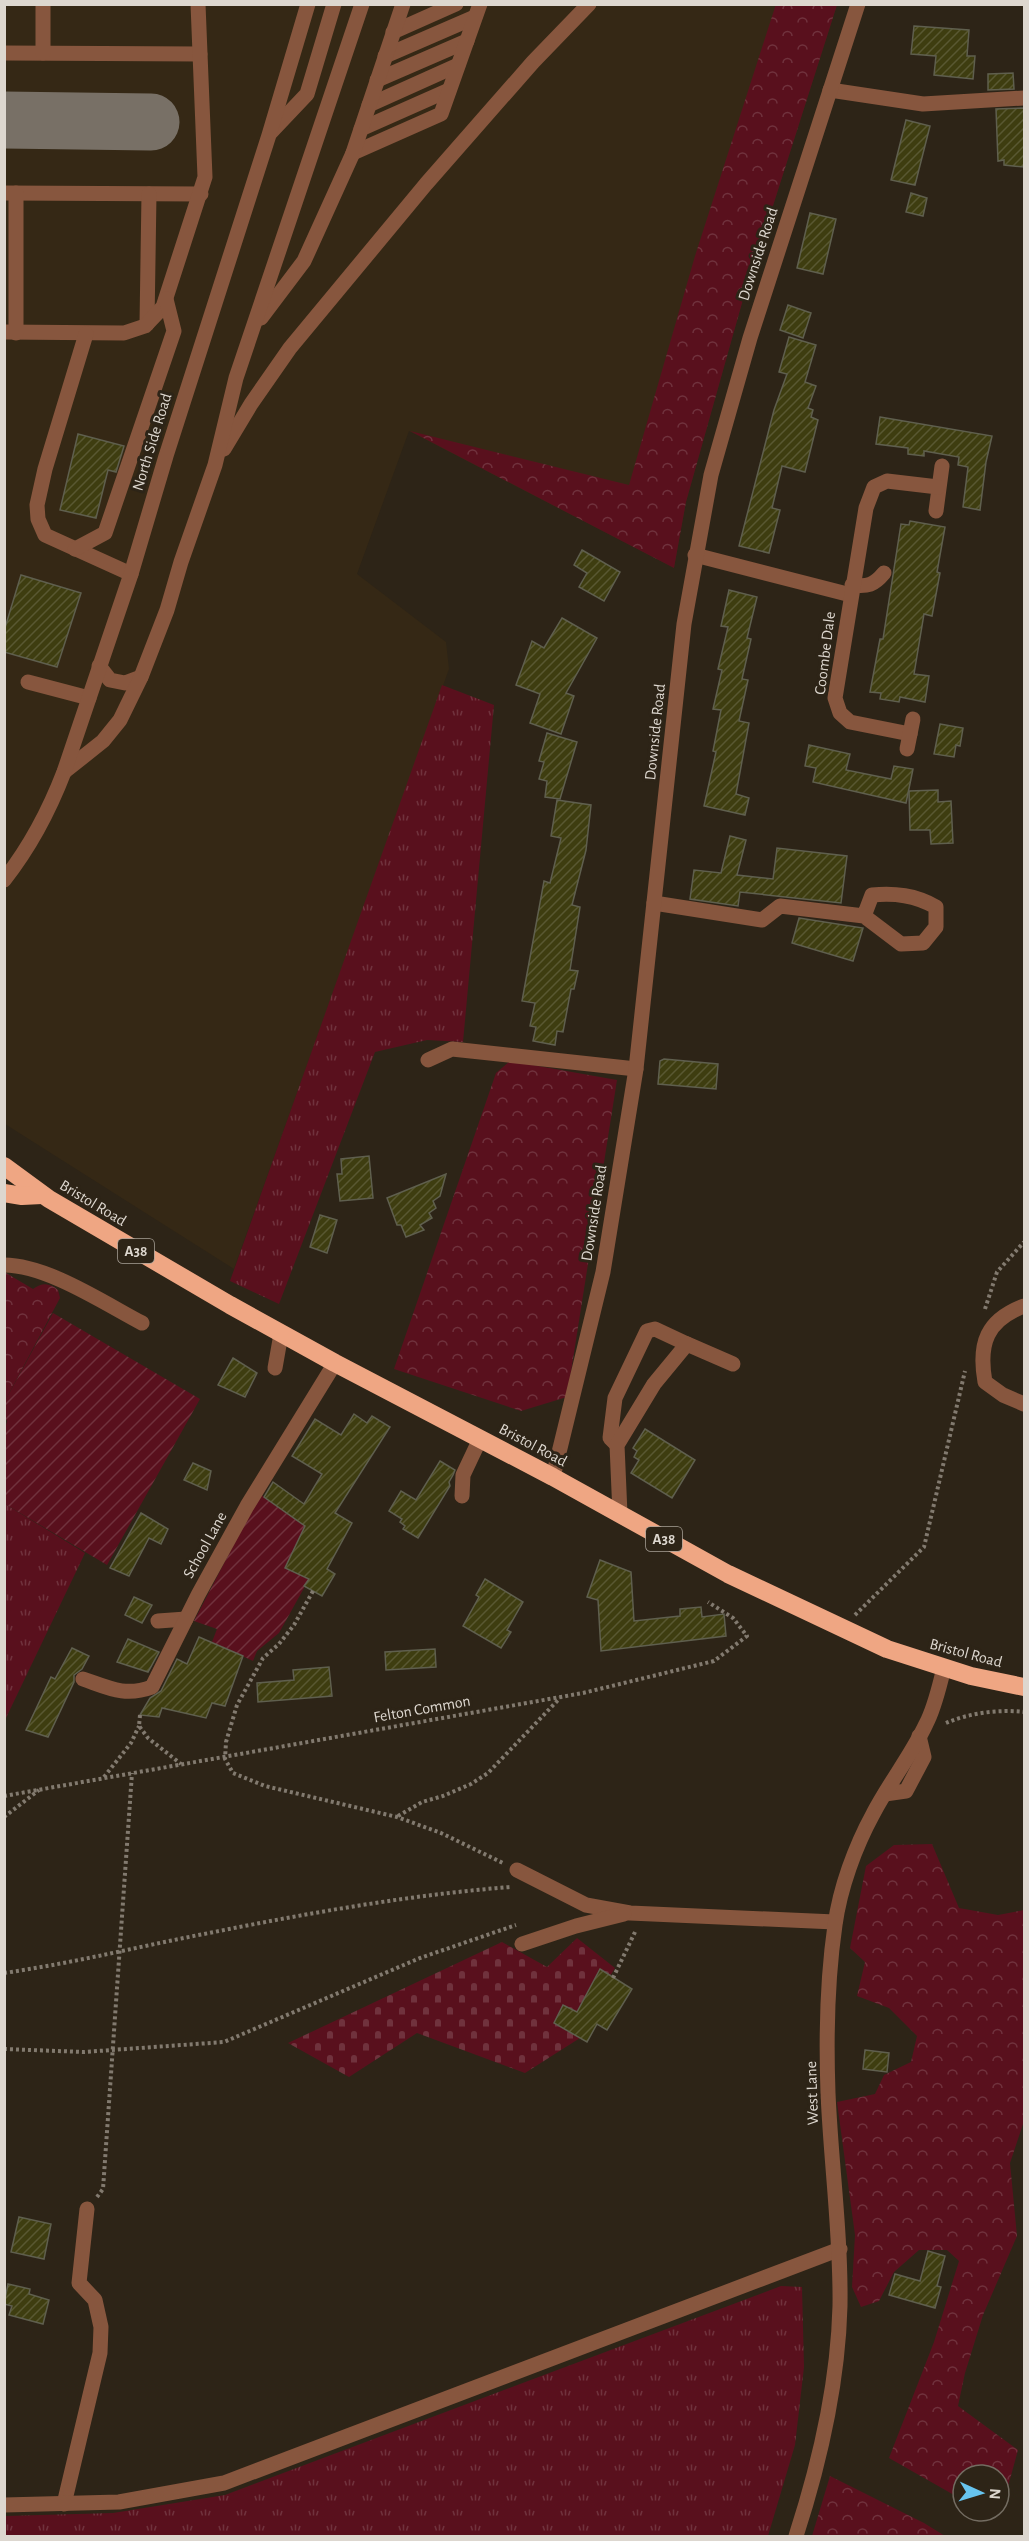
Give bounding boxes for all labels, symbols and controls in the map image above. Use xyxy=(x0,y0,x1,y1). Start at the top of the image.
street label: Downside Road xyxy=(735,205,781,303)
street label: North Side Road xyxy=(130,391,174,493)
street label: Coombe Dale xyxy=(812,611,838,695)
street label: Downside Road xyxy=(642,683,668,781)
street label: Downside Road xyxy=(579,1164,609,1262)
street label: Bristol Road xyxy=(57,1177,129,1229)
road number: A38 xyxy=(118,1239,154,1263)
street label: Bristol Road xyxy=(496,1420,570,1470)
street label: School Lane xyxy=(180,1509,230,1581)
road number: A38 xyxy=(646,1527,682,1551)
street label: Bristol Road xyxy=(928,1636,1004,1670)
street label: Felton Common xyxy=(372,1693,472,1725)
street label: West Lane xyxy=(803,2061,821,2125)
north arrow xyxy=(951,2463,1011,2523)
text: N xyxy=(987,2488,1003,2500)

